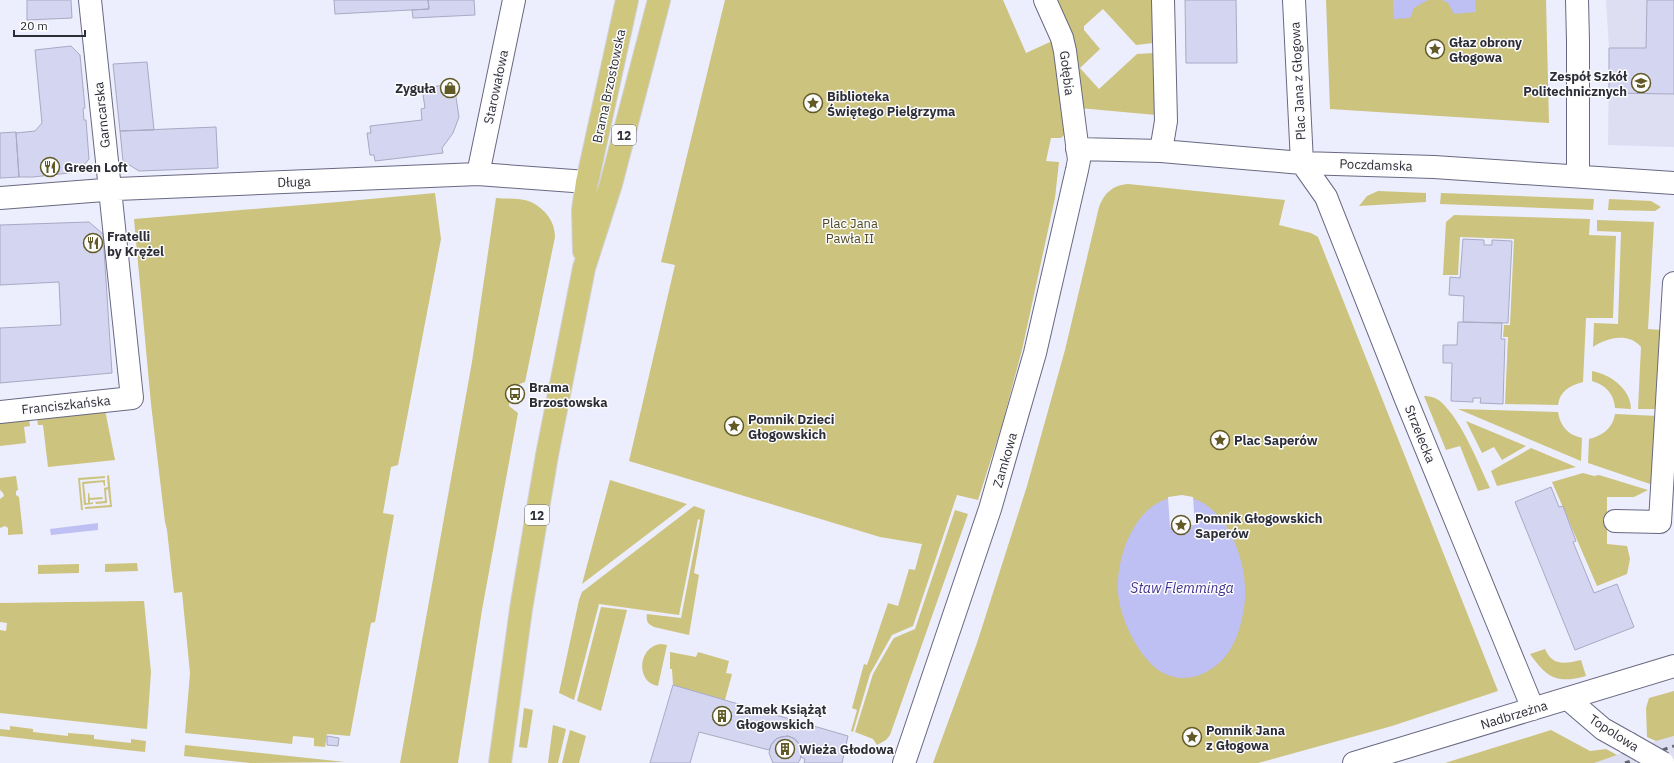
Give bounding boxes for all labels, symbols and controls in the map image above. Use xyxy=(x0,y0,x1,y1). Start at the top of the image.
scale bar xyxy=(14,12,85,38)
text: 20 m xyxy=(20,18,48,33)
street label: Plac Jana z Głogowa xyxy=(1286,21,1310,141)
street label: Brama Brzostowska xyxy=(589,27,629,144)
place label: Głaz obrony Głogowa xyxy=(1449,34,1522,66)
place icon: Głaz obrony Głogowa xyxy=(1424,38,1446,60)
street label: Starowałowa xyxy=(480,48,512,126)
street label: Gołębia xyxy=(1056,50,1078,96)
place label: Zespół Szkół Politechnicznych xyxy=(1523,68,1628,100)
school or university icon: Zespół Szkół Politechnicznych xyxy=(1630,72,1652,94)
shop icon: Zyguła xyxy=(439,77,461,99)
place label: Zyguła xyxy=(395,80,436,97)
street label: Garncarska xyxy=(90,81,114,149)
place label: Biblioteka Świętego Pielgrzyma xyxy=(827,88,955,120)
place icon: Biblioteka Świętego Pielgrzyma xyxy=(802,92,824,114)
road number: 12 xyxy=(612,125,636,145)
street label: Poczdamska xyxy=(1339,155,1413,175)
restaurant icon: Green Loft xyxy=(39,156,61,178)
place label: Green Loft xyxy=(64,159,128,176)
street label: Długa xyxy=(277,173,311,191)
park label: Plac Jana Pawła II xyxy=(822,215,878,247)
place label: Fratelli by Krężel xyxy=(107,228,164,260)
restaurant icon: Fratelli by Krężel xyxy=(82,232,104,254)
place label: Brama Brzostowska xyxy=(529,379,608,411)
bus stop icon: Brama Brzostowska xyxy=(504,383,526,405)
street label: Franciszkańska xyxy=(21,392,111,418)
street label: Strzelecka xyxy=(1401,403,1439,465)
place label: Pomnik Dzieci Głogowskich xyxy=(748,411,835,443)
place icon: Pomnik Dzieci Głogowskich xyxy=(723,415,745,437)
place icon: Plac Saperów xyxy=(1209,429,1231,451)
street label: Zamkowa xyxy=(989,430,1021,489)
place label: Plac Saperów xyxy=(1234,432,1318,449)
road number: 12 xyxy=(525,505,549,525)
place label: Pomnik Głogowskich Saperów xyxy=(1195,510,1322,542)
place icon: Pomnik Głogowskich Saperów xyxy=(1170,514,1192,536)
water label: Staw Flemminga xyxy=(1130,579,1234,597)
street label: Nadbrzeżna xyxy=(1478,697,1550,733)
place label: Zamek Książąt Głogowskich xyxy=(736,701,827,733)
building icon: Zamek Książąt Głogowskich xyxy=(711,705,733,727)
street label: Topolowa xyxy=(1586,711,1642,755)
place label: Pomnik Jana z Głogowa xyxy=(1206,722,1285,754)
place icon: Pomnik Jana z Głogowa xyxy=(1181,726,1203,748)
building icon: Wieża Głodowa xyxy=(774,738,796,760)
place label: Wieża Głodowa xyxy=(799,741,894,758)

